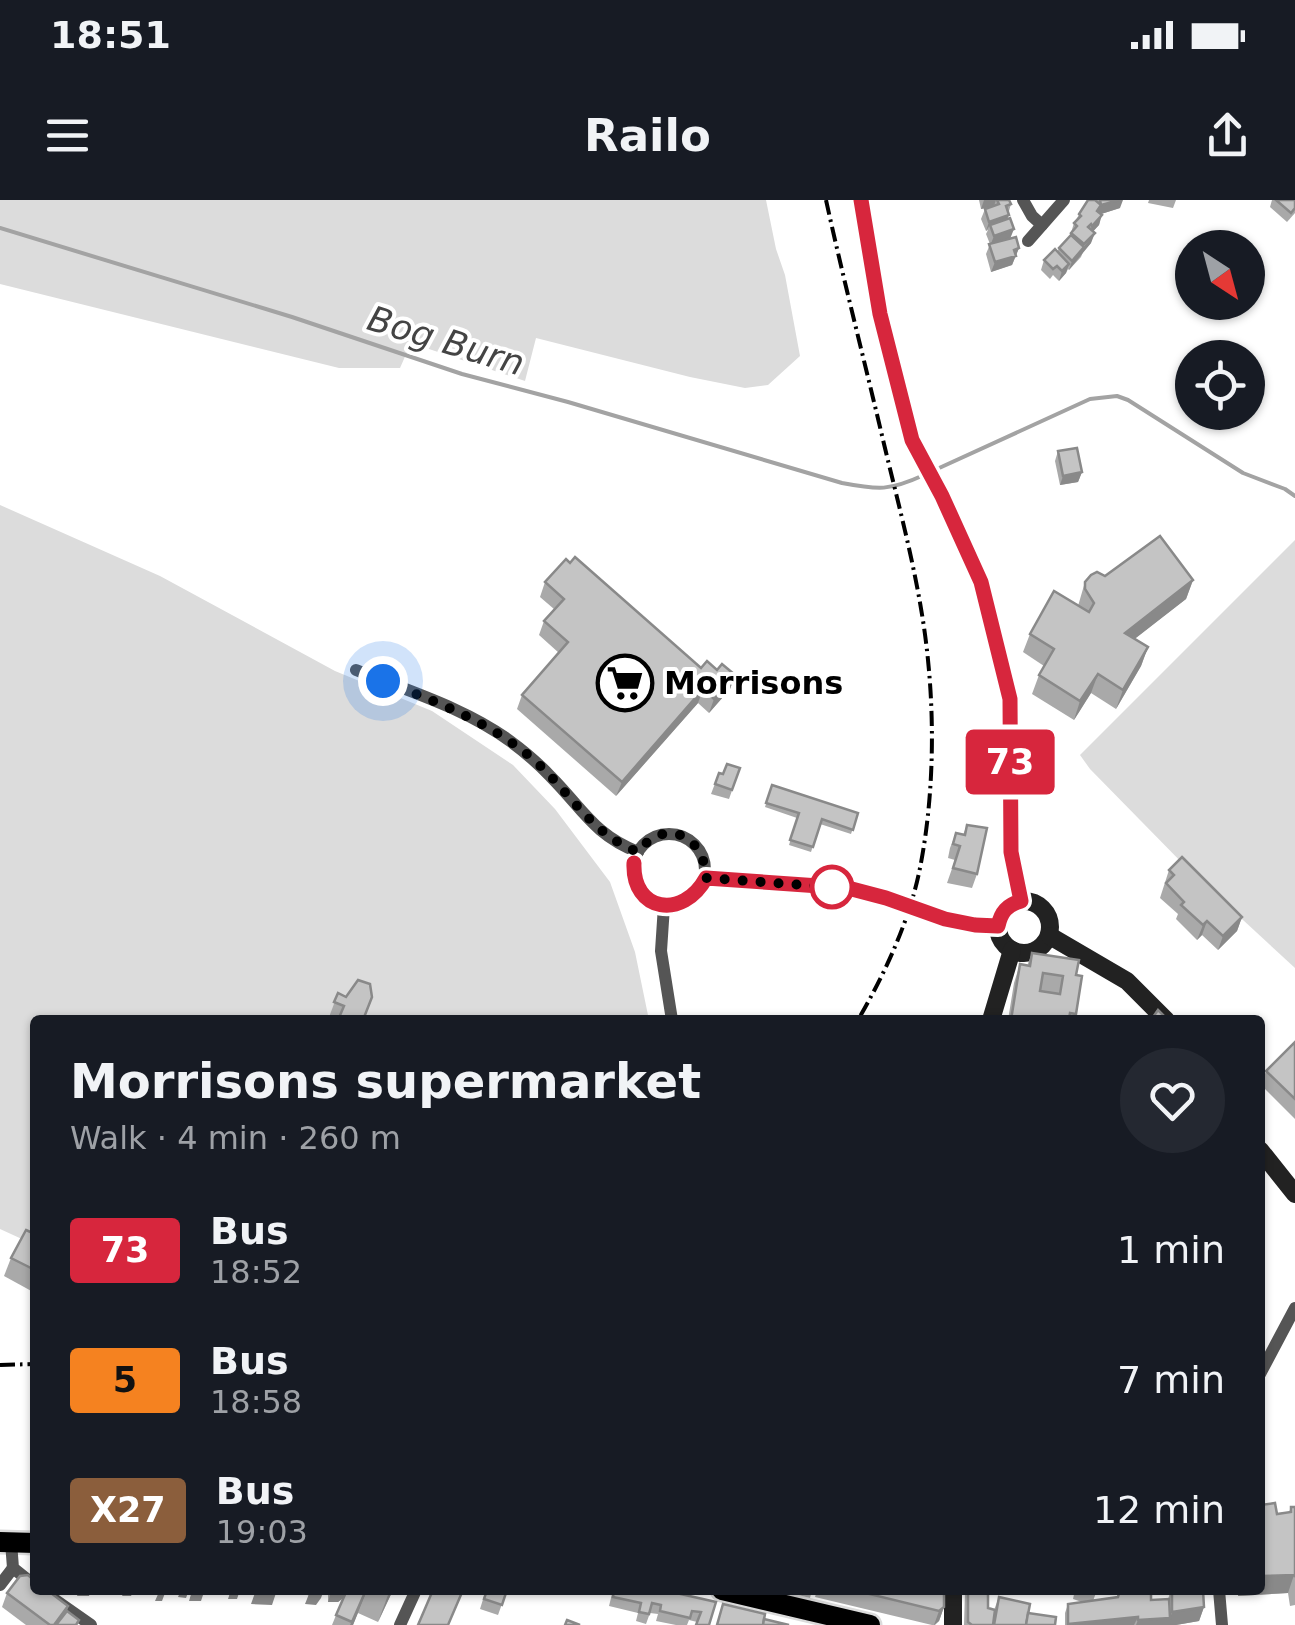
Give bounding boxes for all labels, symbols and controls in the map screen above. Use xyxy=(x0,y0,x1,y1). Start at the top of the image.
text: 18:51 xyxy=(50,13,171,57)
icon: menu xyxy=(40,108,95,163)
icon: share xyxy=(1200,108,1255,163)
text: Railo xyxy=(584,109,711,162)
north arrow xyxy=(1175,230,1265,320)
map controls xyxy=(1175,230,1265,430)
water label: Bog Burn xyxy=(363,298,529,384)
button: locate xyxy=(1175,340,1265,430)
supermarket icon: Morrisons xyxy=(595,653,655,713)
your location xyxy=(358,656,408,706)
place label: Morrisons xyxy=(664,664,843,702)
line badge: 73 xyxy=(965,730,1055,794)
text: 73 xyxy=(986,742,1034,782)
unlabelled marker xyxy=(811,866,853,908)
button: heart xyxy=(1120,1048,1225,1153)
text: Morrisons supermarket xyxy=(70,1053,701,1109)
text: Walk · 4 min · 260 m xyxy=(70,1119,401,1157)
text: Bus xyxy=(210,1209,289,1253)
text: 1 min xyxy=(1117,1228,1225,1272)
text: 73 xyxy=(101,1230,149,1270)
text: 18:52 xyxy=(210,1253,302,1291)
text: Bus xyxy=(210,1339,289,1383)
text: 7 min xyxy=(1117,1358,1225,1402)
text: 5 xyxy=(113,1360,137,1400)
text: 18:58 xyxy=(210,1383,302,1421)
text: Bus xyxy=(216,1469,294,1513)
text: 12 min xyxy=(1093,1488,1225,1532)
text: X27 xyxy=(90,1490,166,1530)
text: 19:03 xyxy=(216,1513,308,1551)

